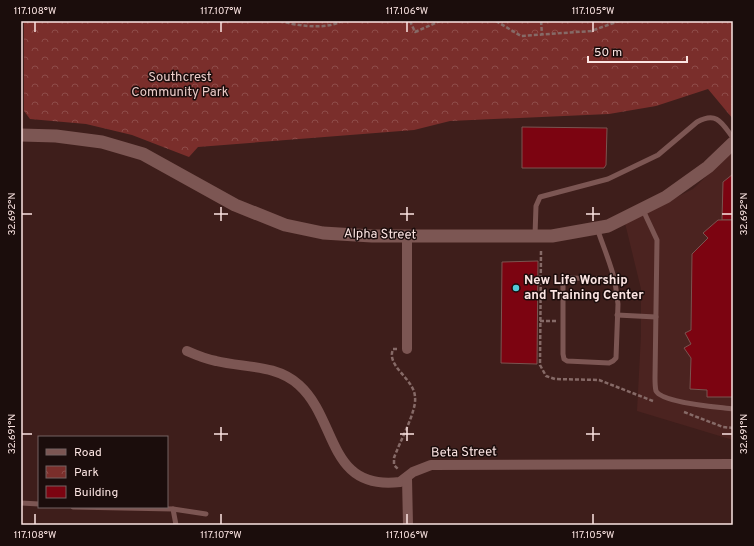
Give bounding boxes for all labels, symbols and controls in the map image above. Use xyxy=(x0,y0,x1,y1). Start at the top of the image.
text: 117.108°W xyxy=(14,5,56,18)
text: 117.107°W xyxy=(200,5,242,18)
text: 117.106°W xyxy=(386,5,428,18)
text: 117.105°W xyxy=(572,5,614,18)
scale bar xyxy=(588,38,687,64)
text: 50 m xyxy=(594,45,622,61)
park label: Southcrest Community Park xyxy=(131,70,229,101)
text: 32.692°N xyxy=(6,192,19,236)
text: 32.692°N xyxy=(738,192,751,236)
street label: Alpha Street xyxy=(344,226,417,244)
place label: New Life Worship and Training Center xyxy=(524,273,644,304)
marker: New Life Worship and Training Center xyxy=(511,283,521,293)
text: 32.691°N xyxy=(6,414,19,454)
text: 32.691°N xyxy=(738,414,751,454)
legend xyxy=(38,436,168,508)
street label: Beta Street xyxy=(431,444,497,462)
text: Road xyxy=(74,445,102,461)
text: Park xyxy=(74,465,99,481)
text: Building xyxy=(74,485,118,501)
text: 117.108°W xyxy=(14,529,56,542)
text: 117.107°W xyxy=(200,529,242,542)
text: 117.106°W xyxy=(386,529,428,542)
text: 117.105°W xyxy=(572,529,614,542)

